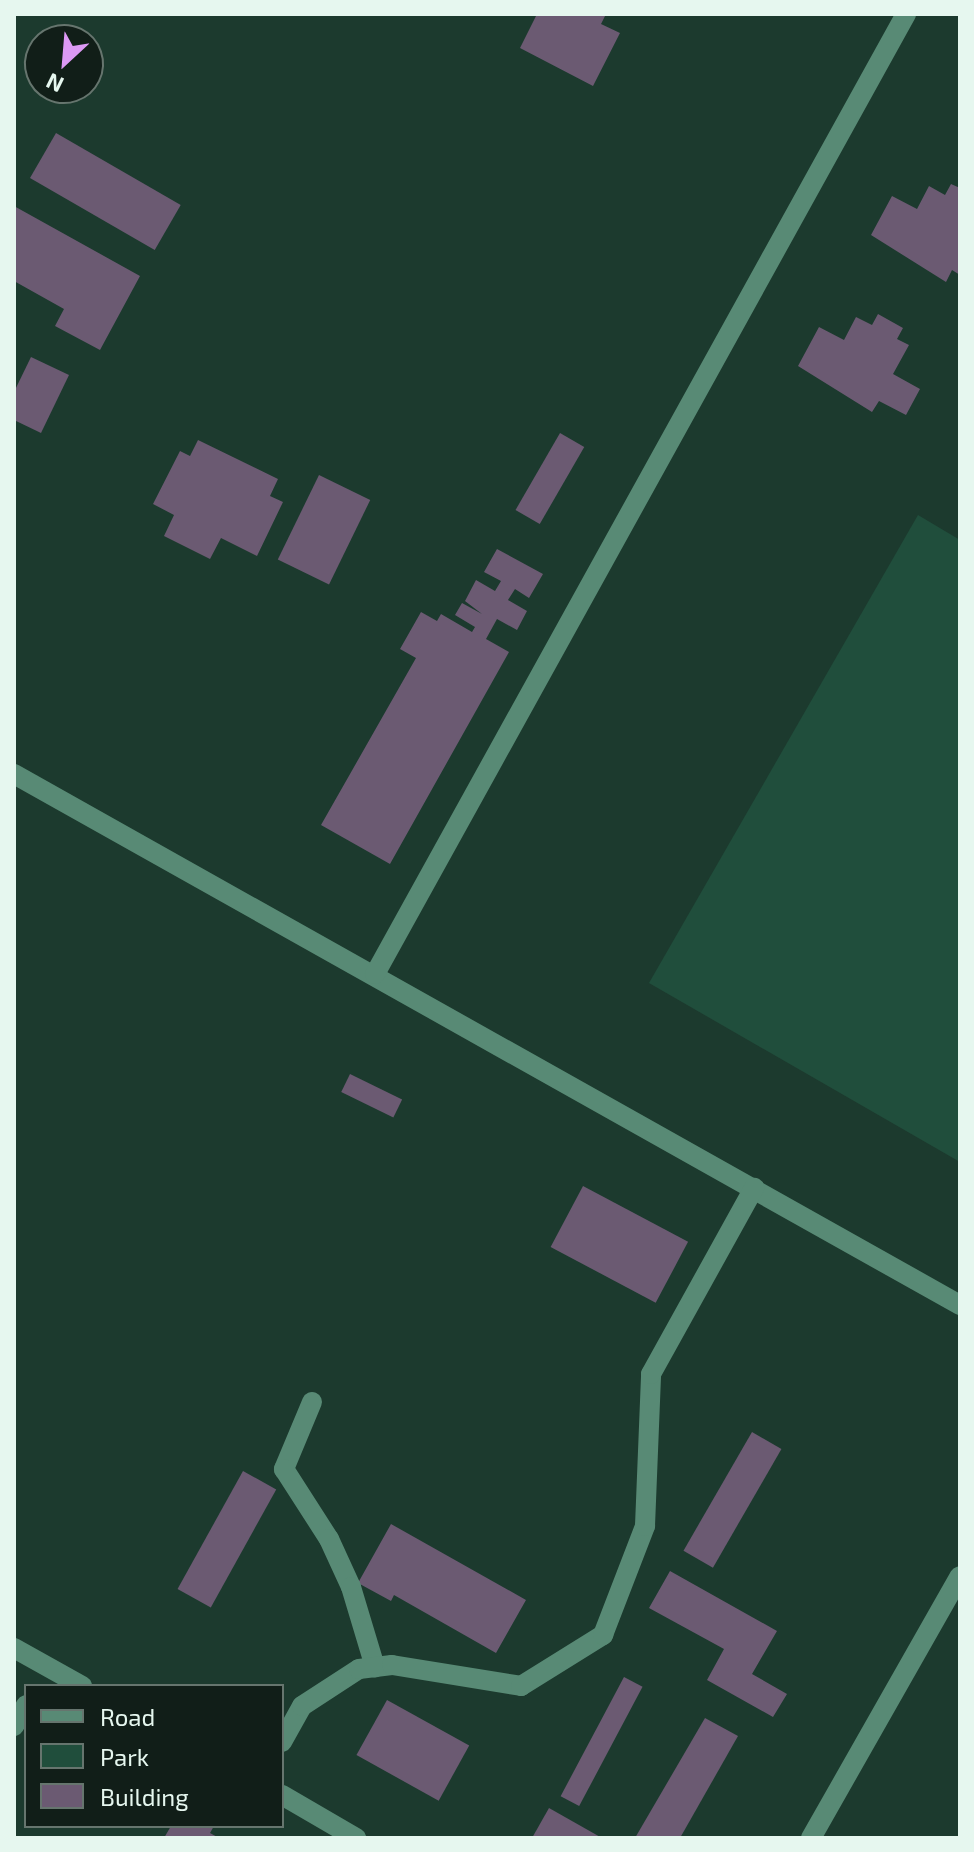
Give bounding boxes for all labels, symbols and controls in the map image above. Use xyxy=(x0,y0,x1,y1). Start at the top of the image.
north arrow xyxy=(24,24,104,104)
text: N xyxy=(42,69,67,99)
legend xyxy=(24,1684,284,1828)
text: Road xyxy=(100,1702,155,1731)
text: Park xyxy=(100,1742,149,1771)
text: Building xyxy=(100,1782,189,1811)

